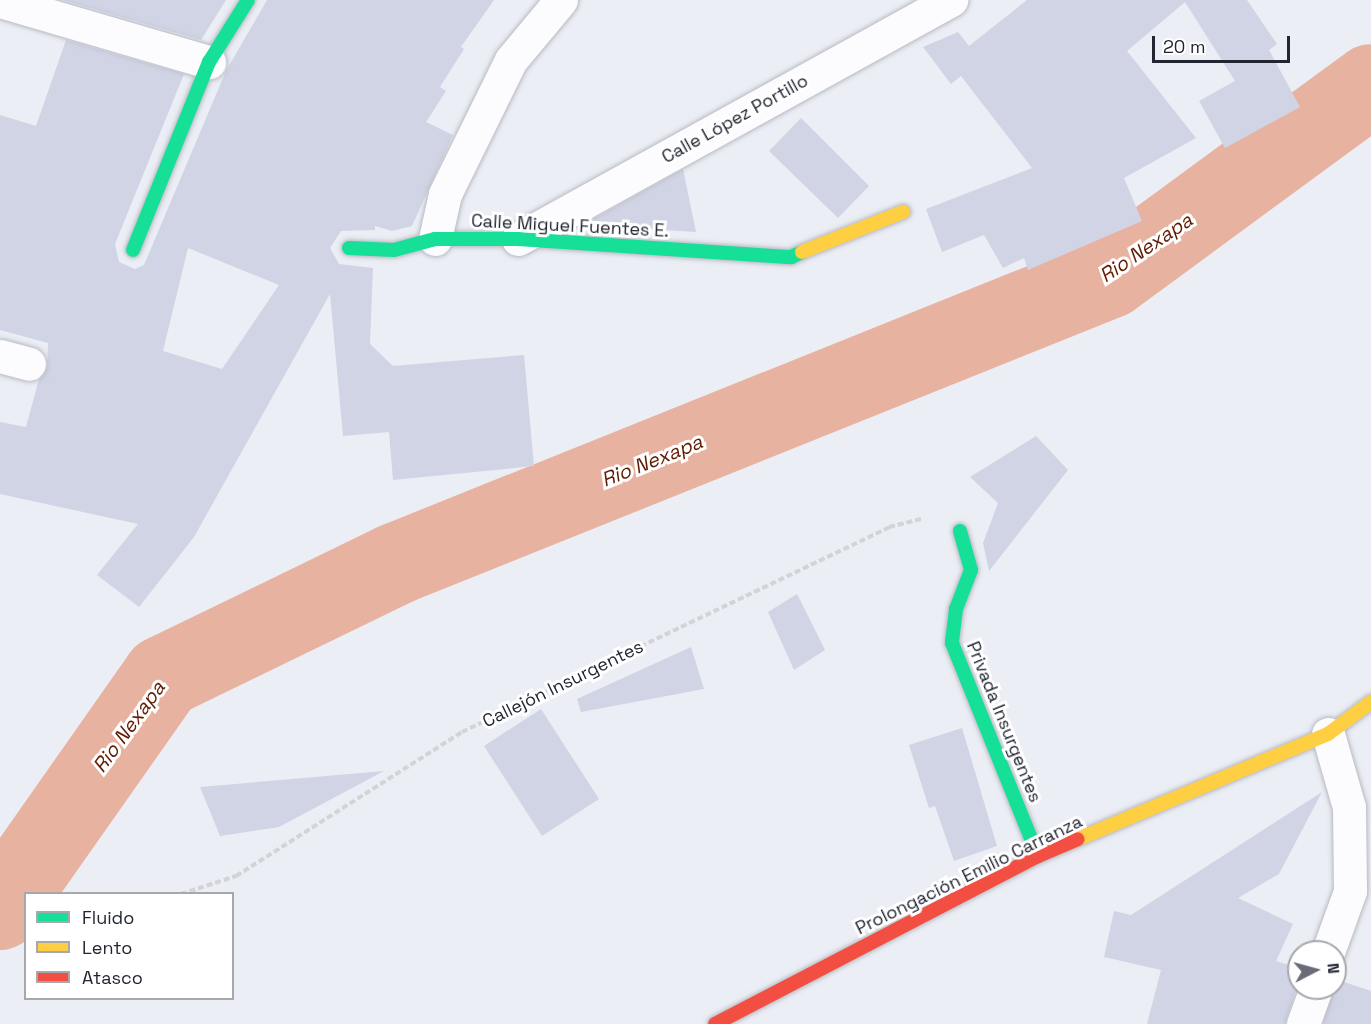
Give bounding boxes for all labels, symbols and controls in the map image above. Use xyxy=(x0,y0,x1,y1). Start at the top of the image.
scale bar xyxy=(1155,24,1293,62)
text: 20 m xyxy=(1163,35,1206,58)
street label: Calle López Portillo xyxy=(658,70,812,168)
water label: Rio Nexapa xyxy=(1095,208,1197,288)
street label: Calle Miguel Fuentes E. xyxy=(471,210,669,242)
water label: Rio Nexapa xyxy=(598,430,706,492)
street label: Callejón Insurgentes xyxy=(479,636,647,732)
street label: Privada Insurgentes xyxy=(962,638,1046,806)
water label: Rio Nexapa xyxy=(88,677,170,777)
street label: Prolongación Emilio Carranza xyxy=(852,811,1086,939)
legend xyxy=(24,892,234,1000)
text: Fluido xyxy=(82,906,134,929)
text: Lento xyxy=(82,936,132,959)
north arrow xyxy=(1287,940,1347,1000)
text: N xyxy=(1322,962,1344,975)
text: Atasco xyxy=(82,966,143,989)

